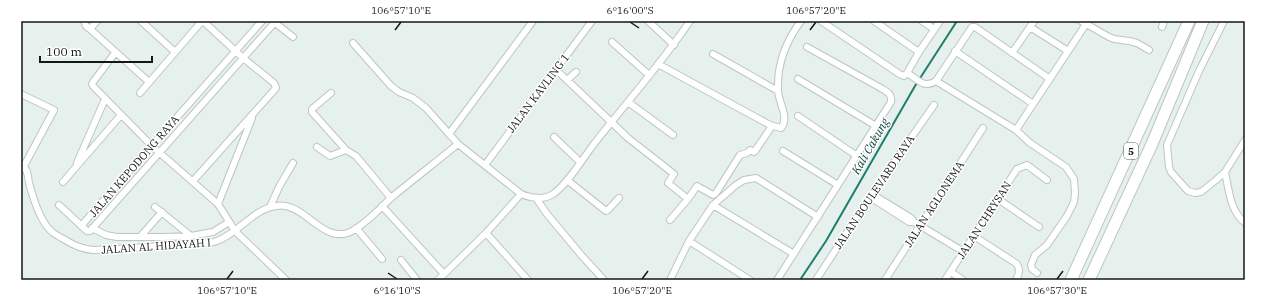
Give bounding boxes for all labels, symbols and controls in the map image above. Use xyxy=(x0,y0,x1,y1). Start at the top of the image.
text: 106°57'10"E xyxy=(371,4,431,17)
text: 6°16'00"S xyxy=(606,4,654,17)
text: 106°57'20"E xyxy=(786,4,846,17)
scale bar xyxy=(40,38,152,64)
text: 100 m xyxy=(46,44,82,59)
street label: JALAN KAVLING 1 xyxy=(504,51,572,135)
street label: JALAN KEPODONG RAYA xyxy=(86,112,182,220)
water label: Kali Cakung xyxy=(847,115,892,178)
street label: JALAN BOULEVARD RAYA xyxy=(831,132,918,252)
road number: 5 xyxy=(1124,143,1138,159)
street label: JALAN AGLONEMA xyxy=(901,158,967,250)
street label: JALAN CHRYSAN xyxy=(954,178,1015,261)
street label: JALAN AL HIDAYAH I xyxy=(101,235,212,257)
text: 106°57'10"E xyxy=(197,284,257,297)
text: 6°16'10"S xyxy=(373,284,421,297)
text: 106°57'20"E xyxy=(612,284,672,297)
text: 106°57'30"E xyxy=(1027,284,1087,297)

